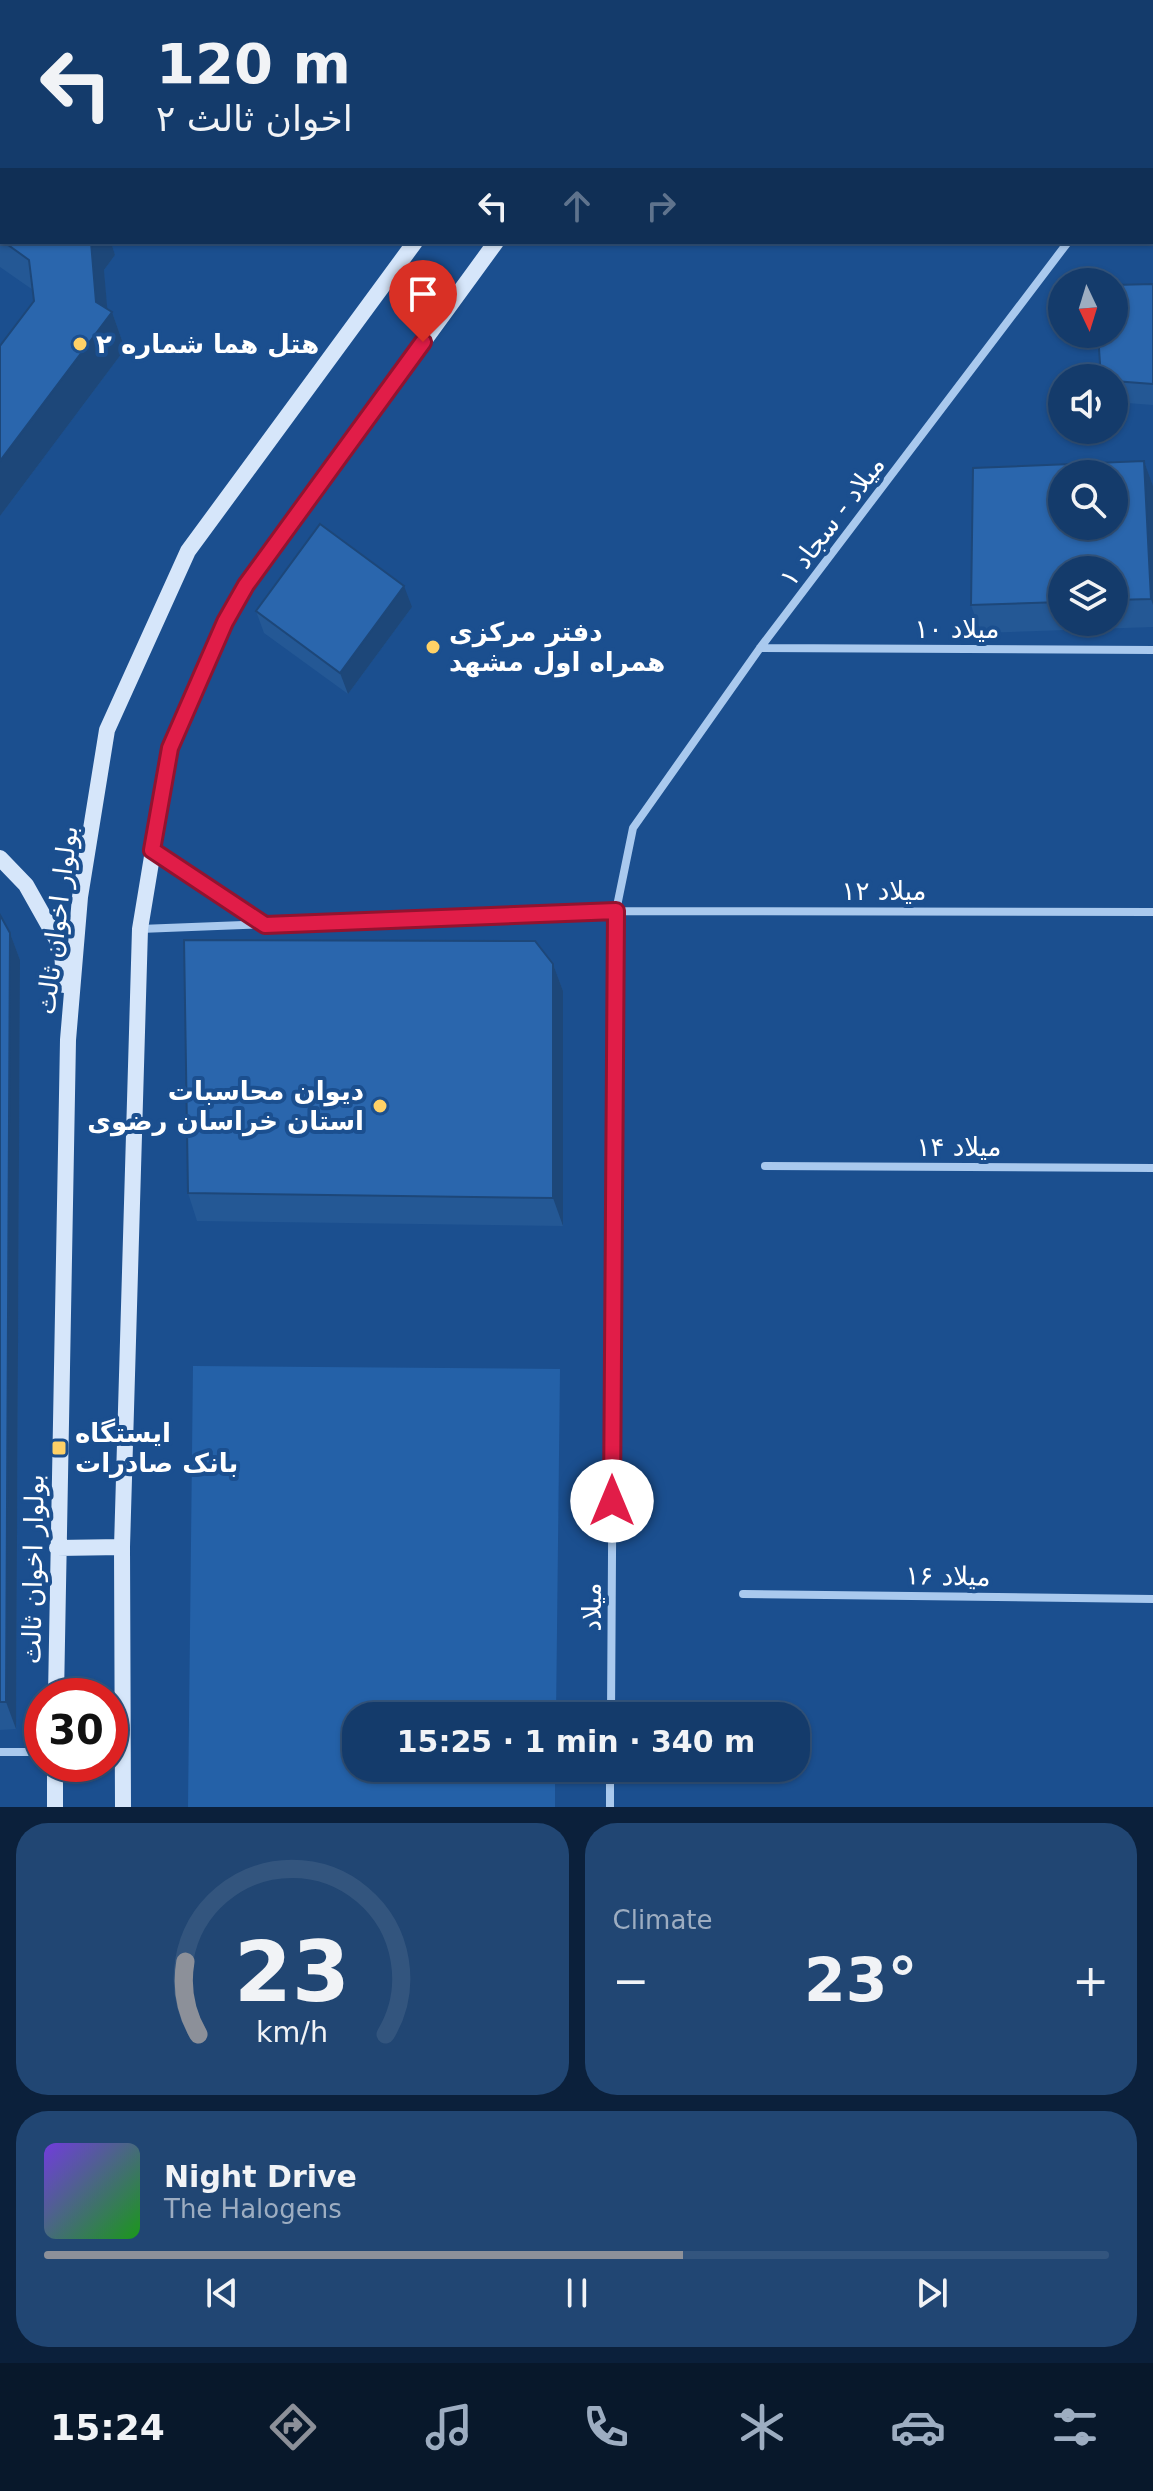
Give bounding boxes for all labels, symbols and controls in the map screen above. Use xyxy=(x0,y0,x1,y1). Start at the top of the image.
text: 120 m xyxy=(156,31,351,96)
icon: left xyxy=(24,32,128,136)
text: اخوان ثالث ۲ xyxy=(156,98,353,139)
icon: left xyxy=(471,184,515,228)
icon: ahead xyxy=(555,184,599,228)
icon: right xyxy=(639,184,683,228)
pin xyxy=(389,260,457,342)
north arrow xyxy=(1048,268,1128,348)
map controls xyxy=(1048,268,1128,636)
icon: arrive xyxy=(401,272,445,316)
place label: هتل هما شماره ۲ xyxy=(96,329,319,359)
marker: هتل هما شماره ۲ xyxy=(71,335,89,353)
button: sound xyxy=(1048,364,1128,444)
street label: میلاد - سجاد ۱ xyxy=(773,450,891,592)
button: search xyxy=(1048,460,1128,540)
button: layers xyxy=(1048,556,1128,636)
street label: میلاد ۱۰ xyxy=(914,614,1000,644)
place label: دفتر مرکزی همراه اول مشهد xyxy=(449,617,665,678)
marker: دفتر مرکزی همراه اول مشهد xyxy=(424,638,442,656)
street label: بولوار اخوان ثالث xyxy=(31,824,84,1016)
street label: میلاد ۱۲ xyxy=(841,876,927,906)
place label: دیوان محاسبات استان خراسان رضوی xyxy=(87,1076,364,1137)
marker: دیوان محاسبات استان خراسان رضوی xyxy=(371,1097,389,1115)
street label: میلاد ۱۴ xyxy=(916,1132,1002,1162)
place label: ایستگاه بانک صادرات xyxy=(75,1418,238,1478)
marker: ایستگاه بانک صادرات xyxy=(50,1439,68,1457)
position arrow xyxy=(570,1459,654,1543)
street label: بولوار اخوان ثالث xyxy=(16,1474,51,1664)
street label: میلاد ۱۶ xyxy=(905,1560,991,1592)
street label: میلاد xyxy=(577,1583,607,1631)
speed limit sign: 30 xyxy=(24,1678,128,1782)
text: 15:25 · 1 min · 340 m xyxy=(397,1724,755,1759)
text: Climate xyxy=(613,1905,713,1935)
text: 23 xyxy=(234,1924,350,2021)
text: 23° xyxy=(804,1945,918,2015)
text: − xyxy=(613,1955,649,2006)
text: + xyxy=(1072,1955,1109,2006)
text: km/h xyxy=(256,2015,328,2049)
text: Night Drive xyxy=(164,2159,357,2194)
text: The Halogens xyxy=(164,2194,342,2224)
icon: previous xyxy=(200,2271,244,2315)
icon: pause xyxy=(555,2271,599,2315)
icon: next xyxy=(910,2271,954,2315)
icon: directions xyxy=(265,2399,321,2455)
icon: music xyxy=(421,2399,477,2455)
icon: phone xyxy=(578,2399,634,2455)
icon: climate xyxy=(734,2399,790,2455)
icon: car xyxy=(890,2399,946,2455)
icon: filters xyxy=(1047,2399,1103,2455)
text: 15:24 xyxy=(50,2407,165,2448)

